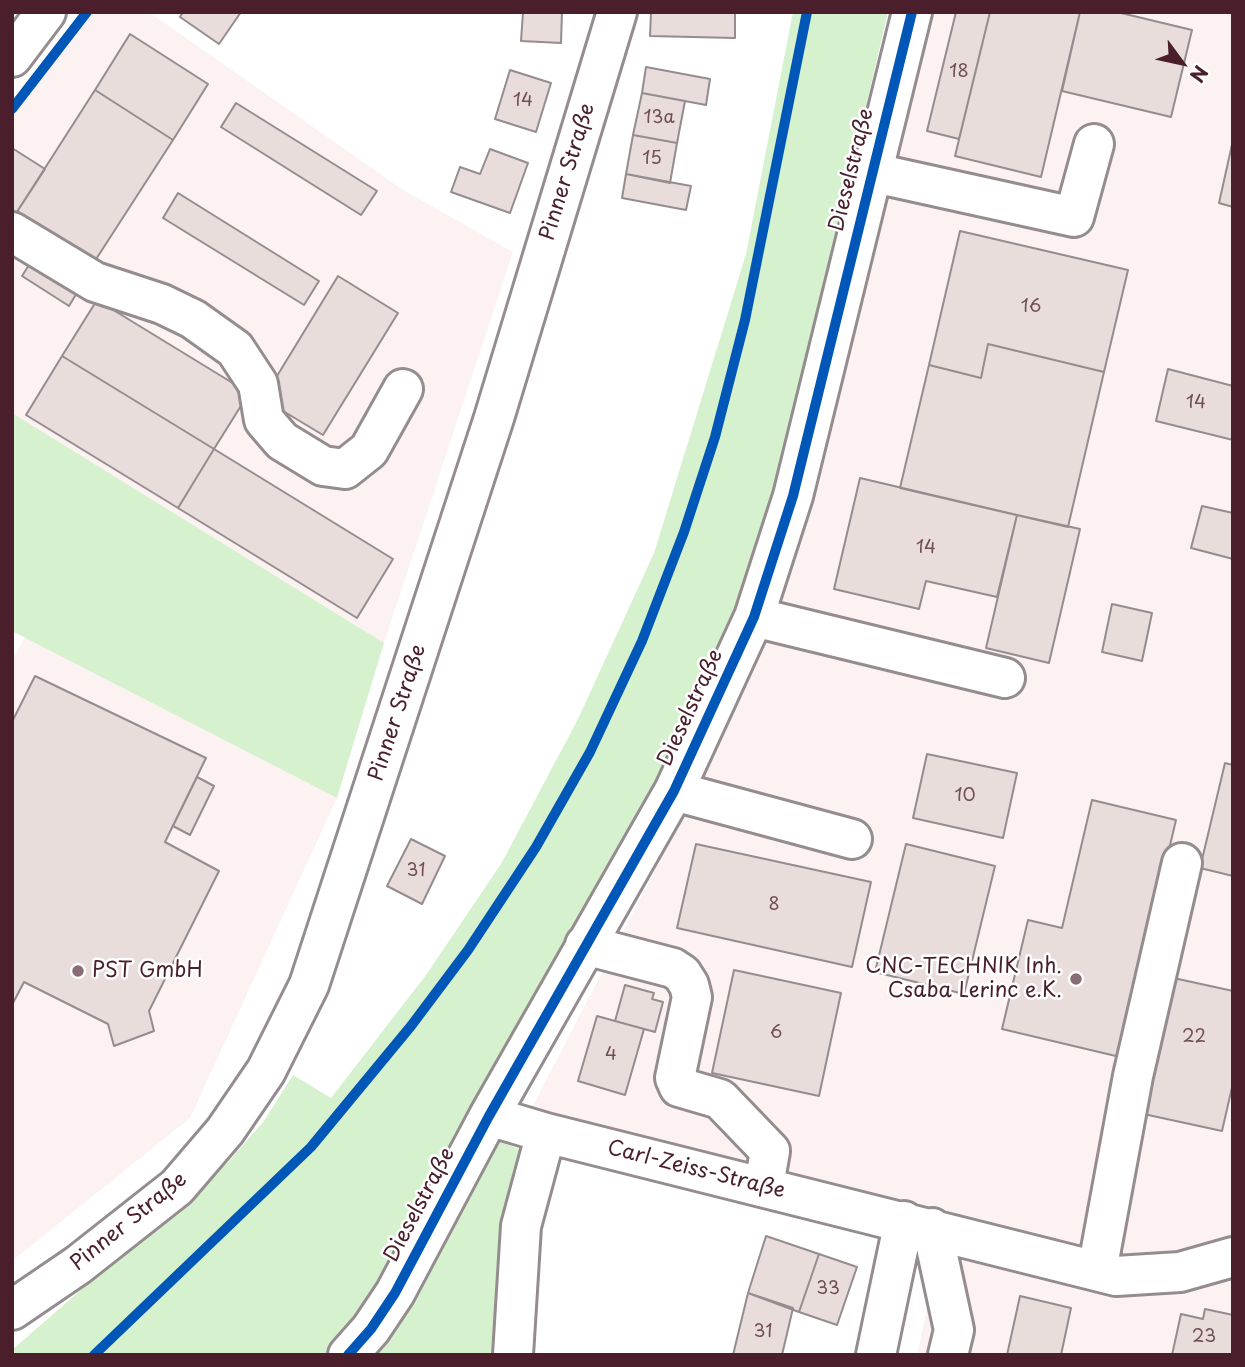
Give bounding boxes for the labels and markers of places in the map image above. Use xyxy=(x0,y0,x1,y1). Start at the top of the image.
place label: CNC-TECHNIK Inh. Csaba Lerinc e.K. xyxy=(865,954,1062,1004)
place label: PST GmbH xyxy=(92,958,203,984)
marker: PST GmbH xyxy=(70,963,86,979)
marker: CNC-TECHNIK Inh. Csaba Lerinc e.K. xyxy=(1068,971,1084,987)

